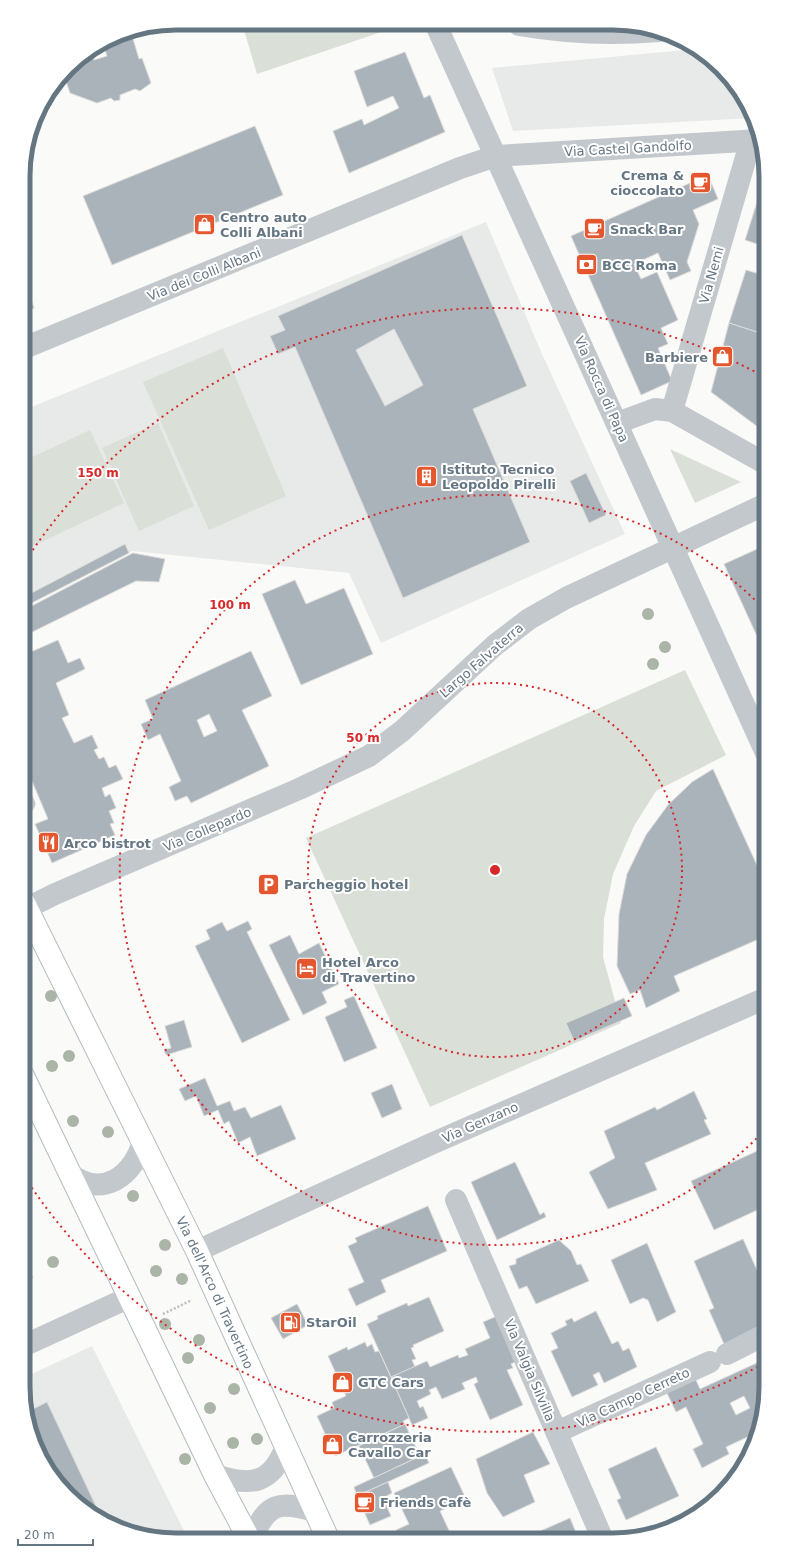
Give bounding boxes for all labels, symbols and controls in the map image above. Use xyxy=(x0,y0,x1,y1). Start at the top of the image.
street label: Via Castel Gandolfo xyxy=(564,138,692,159)
place label: Crema & cioccolato xyxy=(610,168,684,198)
cafe icon: Crema & cioccolato xyxy=(687,169,713,195)
place label: Centro auto Colli Albani xyxy=(220,210,307,240)
shop icon: Centro auto Colli Albani xyxy=(191,211,217,237)
cafe icon: Snack Bar xyxy=(582,216,608,242)
place label: Snack Bar xyxy=(610,222,684,237)
street label: Via dei Colli Albani xyxy=(145,245,263,304)
street label: Via Nemi xyxy=(696,245,727,305)
bank icon: BCC Roma xyxy=(574,252,600,278)
place label: BCC Roma xyxy=(602,258,677,273)
street label: Via Rocca di Papa xyxy=(571,334,632,445)
shop icon: Barbiere xyxy=(710,344,736,370)
place label: Barbiere xyxy=(645,350,708,365)
place label: Istituto Tecnico Leopoldo Pirelli xyxy=(442,462,556,492)
building icon: Istituto Tecnico Leopoldo Pirelli xyxy=(413,463,439,489)
text: 150 m xyxy=(77,466,119,480)
text: 100 m xyxy=(209,598,251,612)
street label: Largo Falvaterra xyxy=(437,620,526,701)
text: 50 m xyxy=(346,731,380,745)
street label: Via Collepardo xyxy=(161,804,253,855)
restaurant icon: Arco bistrot xyxy=(35,830,61,856)
place label: Arco bistrot xyxy=(64,836,151,851)
centre of rings xyxy=(488,863,502,877)
parking icon: Parcheggio hotel xyxy=(256,871,282,897)
place label: Parcheggio hotel xyxy=(284,877,408,892)
place label: Hotel Arco di Travertino xyxy=(322,955,416,985)
hotel icon: Hotel Arco di Travertino xyxy=(293,956,319,982)
street label: Via Genzano xyxy=(440,1099,521,1146)
street label: Via dell'Arco di Travertino xyxy=(173,1214,257,1371)
fuel station icon: StarOil xyxy=(277,1309,303,1335)
place label: StarOil xyxy=(306,1315,357,1330)
street label: Via Valgia Silvilla xyxy=(501,1317,558,1424)
street label: Via Campo Cerreto xyxy=(574,1365,692,1430)
shop icon: GTC Cars xyxy=(330,1369,356,1395)
place label: GTC Cars xyxy=(358,1375,424,1390)
place label: Carrozzeria Cavallo Car xyxy=(348,1430,432,1460)
shop icon: Carrozzeria Cavallo Car xyxy=(320,1431,346,1457)
cafe icon: Friends Cafè xyxy=(351,1489,377,1515)
place label: Friends Cafè xyxy=(380,1495,472,1510)
scale bar xyxy=(18,1521,93,1547)
text: 20 m xyxy=(24,1528,55,1542)

